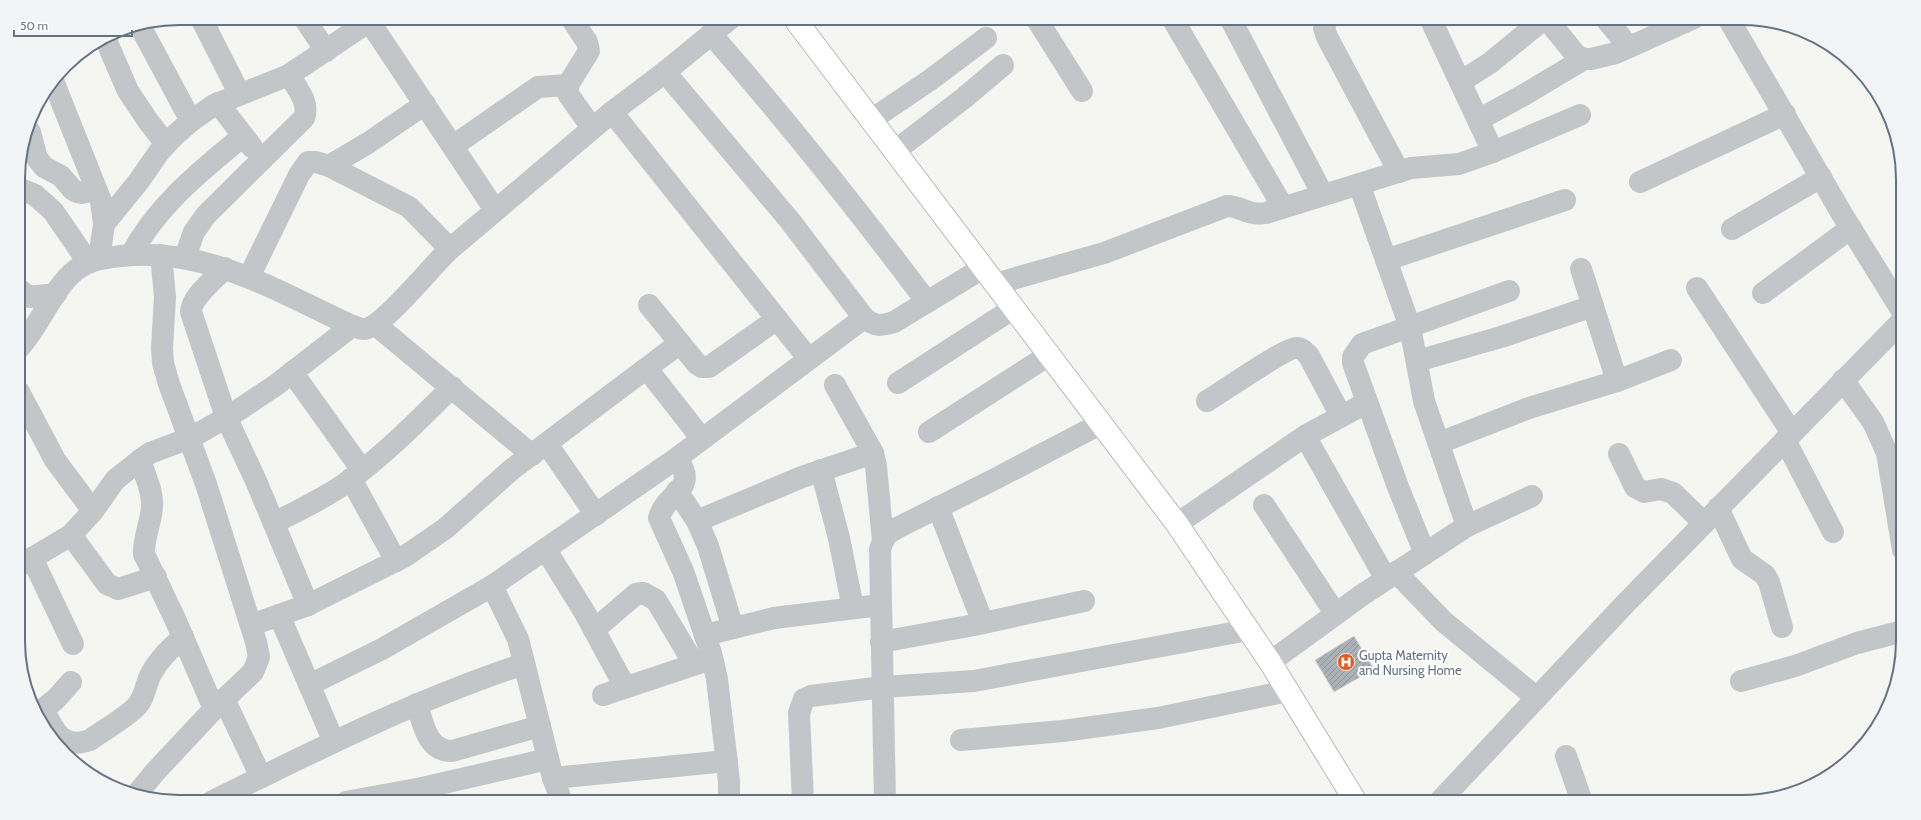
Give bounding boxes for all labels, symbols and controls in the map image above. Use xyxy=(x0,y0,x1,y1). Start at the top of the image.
scale bar xyxy=(14,12,132,38)
text: 50 m xyxy=(20,18,48,33)
place label: Gupta Maternity and Nursing Home xyxy=(1359,647,1462,678)
hospital icon: Gupta Maternity and Nursing Home xyxy=(1336,652,1356,672)

